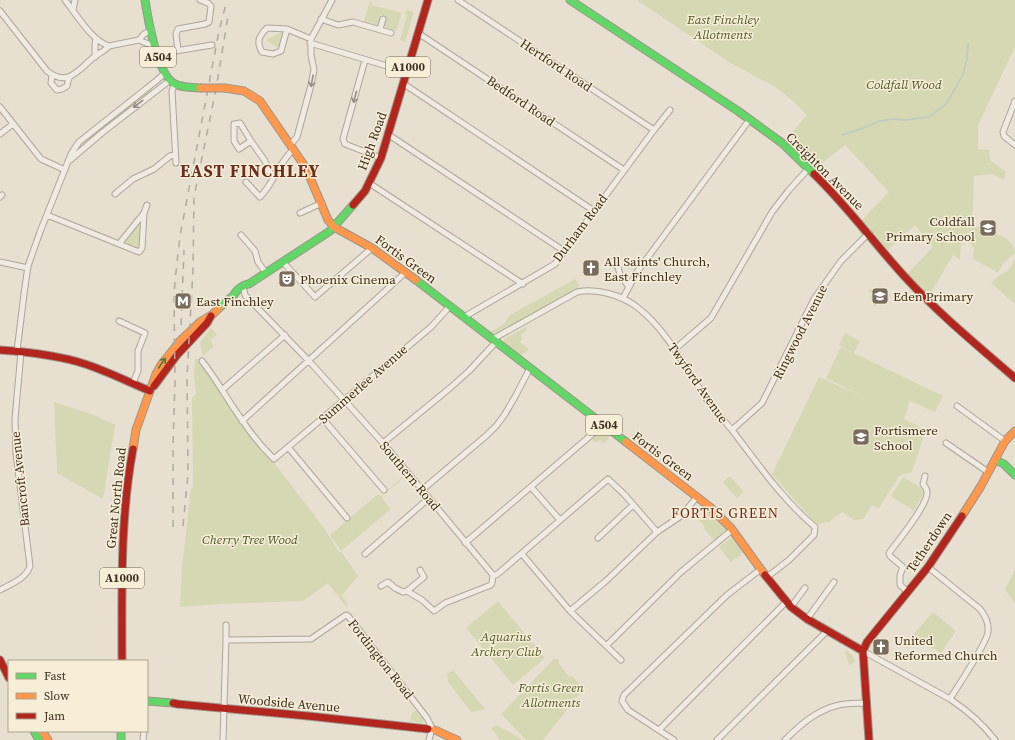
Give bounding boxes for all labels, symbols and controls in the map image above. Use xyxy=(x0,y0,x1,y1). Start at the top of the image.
park label: East Finchley Allotments xyxy=(686,11,760,43)
street label: Hertford Road xyxy=(517,35,596,96)
road number: A504 xyxy=(140,47,176,67)
road number: A1000 xyxy=(386,57,430,77)
street label: Bedford Road xyxy=(484,72,559,130)
one-way arrow xyxy=(308,75,316,88)
park label: Coldfall Wood xyxy=(866,76,942,93)
one-way arrow xyxy=(350,90,358,103)
one-way arrow xyxy=(133,100,144,108)
street label: High Road xyxy=(354,109,391,173)
street label: Creighton Avenue xyxy=(782,128,868,214)
district label: EAST FINCHLEY xyxy=(180,159,320,183)
street label: Durham Road xyxy=(549,190,611,265)
place label: Coldfall Primary School xyxy=(886,213,975,245)
school or university icon: Coldfall Primary School xyxy=(978,218,998,238)
street label: Fortis Green xyxy=(372,231,440,287)
place label: All Saints' Church, East Finchley xyxy=(604,253,710,285)
church icon: All Saints' Church, East Finchley xyxy=(581,258,601,278)
theatre icon: Phoenix Cinema xyxy=(277,269,297,289)
place label: Phoenix Cinema xyxy=(300,271,396,288)
street label: Ringwood Avenue xyxy=(769,281,831,382)
school or university icon: Eden Primary xyxy=(870,286,890,306)
place label: Eden Primary xyxy=(893,288,974,305)
metro station icon: East Finchley xyxy=(173,291,193,311)
place label: East Finchley xyxy=(196,293,274,310)
street label: Summerlee Avenue xyxy=(315,340,411,427)
street label: Twyford Avenue xyxy=(664,340,732,427)
one-way arrow xyxy=(158,358,166,369)
road number: A504 xyxy=(586,415,622,435)
place label: Fortismere School xyxy=(874,422,938,454)
school or university icon: Fortismere School xyxy=(851,427,871,447)
street label: Fortis Green xyxy=(629,428,697,485)
street label: Bancroft Avenue xyxy=(7,430,33,527)
street label: Southern Road xyxy=(376,438,444,515)
street label: Great North Road xyxy=(102,446,130,549)
district label: FORTIS GREEN xyxy=(671,503,779,523)
street label: Tetherdown xyxy=(902,508,956,576)
park label: Cherry Tree Wood xyxy=(202,531,298,548)
road number: A1000 xyxy=(100,568,144,588)
street label: Fordington Road xyxy=(344,616,418,703)
park label: Aquarius Archery Club xyxy=(470,628,542,660)
place label: United Reformed Church xyxy=(894,632,998,664)
church icon: United Reformed Church xyxy=(871,637,891,657)
legend xyxy=(8,660,148,732)
text: Fast xyxy=(44,668,66,684)
park label: Fortis Green Allotments xyxy=(517,679,584,711)
text: Slow xyxy=(44,688,70,704)
street label: Woodside Avenue xyxy=(237,690,341,716)
text: Jam xyxy=(43,708,65,724)

